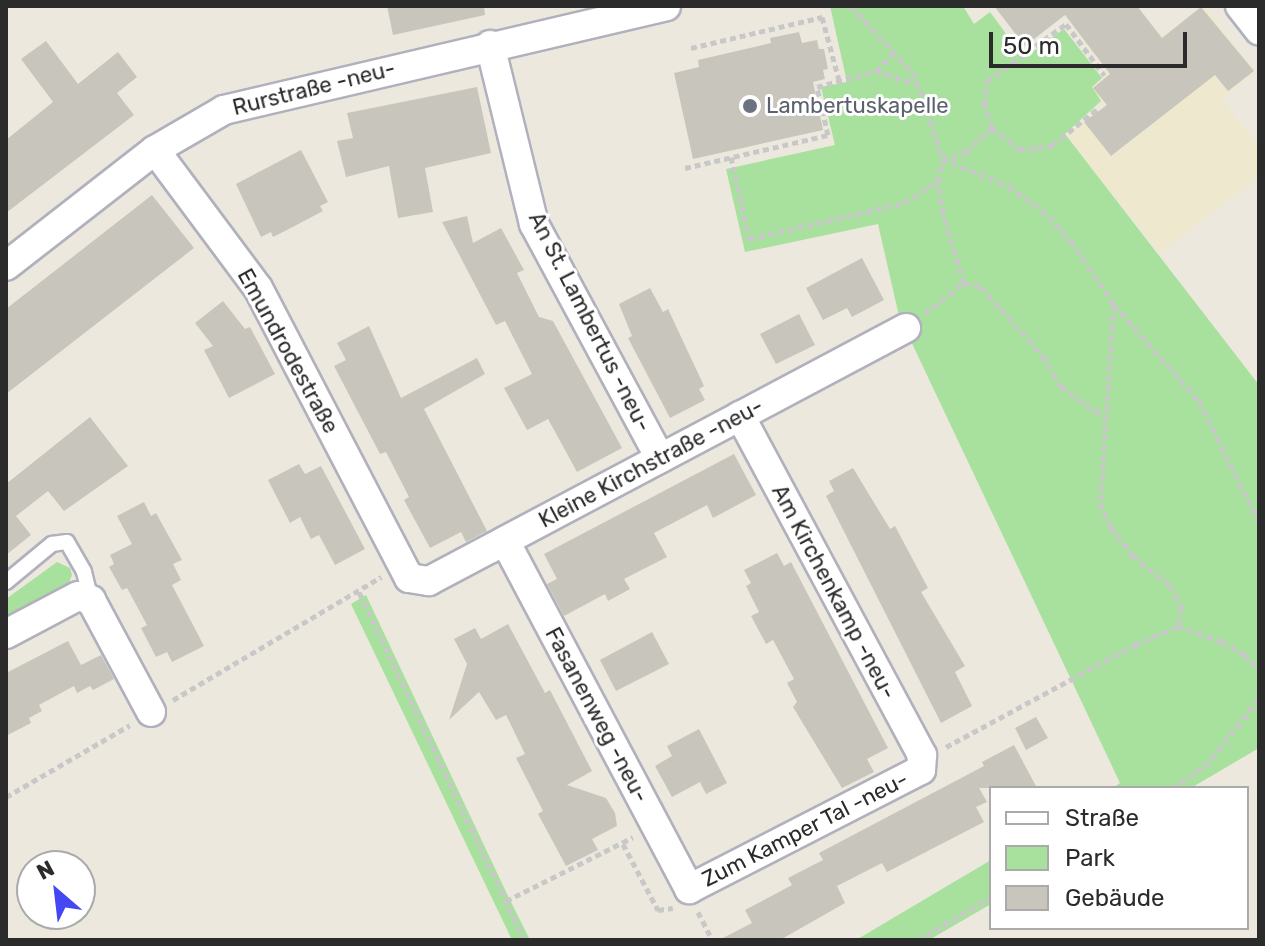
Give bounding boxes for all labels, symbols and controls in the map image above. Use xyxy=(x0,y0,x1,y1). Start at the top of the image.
scale bar xyxy=(993,16,1191,66)
text: 50 m xyxy=(1003,32,1060,60)
street label: Rurstraße -neu- xyxy=(230,55,398,121)
place label: Lambertuskapelle xyxy=(766,93,949,119)
marker: Lambertuskapelle xyxy=(741,97,759,115)
street label: An St. Lambertus -neu- xyxy=(523,208,657,436)
street label: Emundrodestraße xyxy=(232,264,344,438)
street label: Kleine Kirchstraße -neu- xyxy=(534,393,768,533)
street label: Am Kirchenkamp -neu- xyxy=(766,480,902,704)
street label: Fasanenweg -neu- xyxy=(540,623,654,807)
street label: Zum Kamper Tal -neu- xyxy=(697,765,913,893)
legend xyxy=(989,786,1249,930)
text: Straße xyxy=(1065,804,1139,832)
text: Park xyxy=(1065,844,1115,872)
north arrow xyxy=(16,850,96,930)
text: N xyxy=(32,855,59,886)
text: Gebäude xyxy=(1065,884,1164,912)

